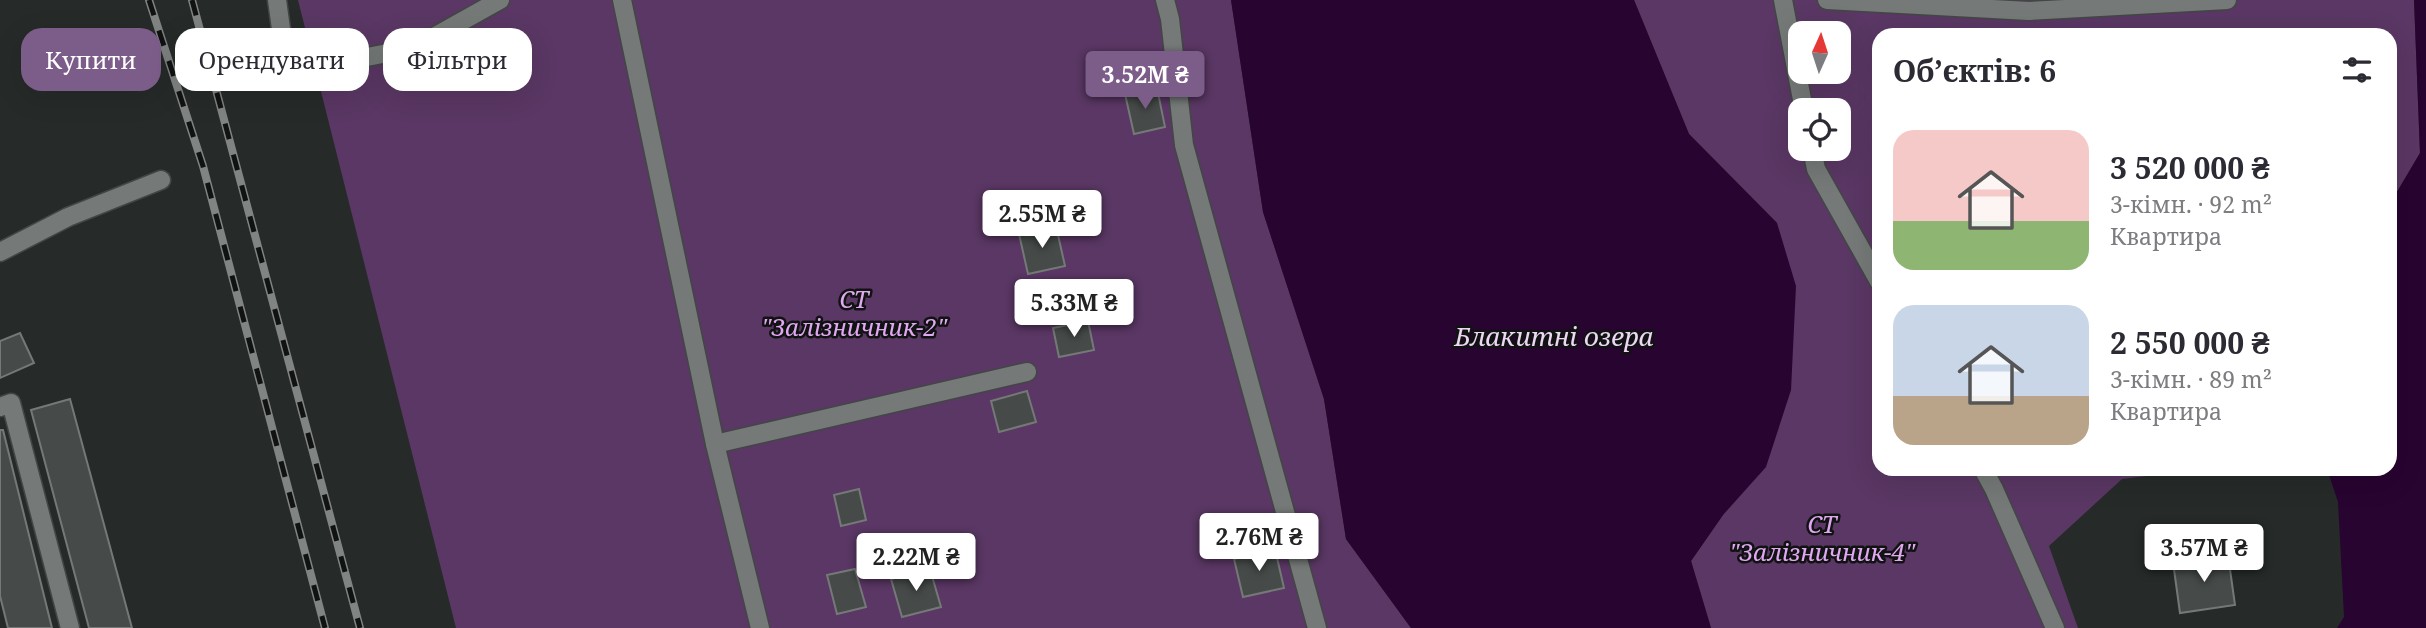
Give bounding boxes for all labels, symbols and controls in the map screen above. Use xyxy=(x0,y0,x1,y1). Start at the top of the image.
north arrow xyxy=(1788,21,1852,84)
map controls xyxy=(1788,21,1851,161)
chip: Купити xyxy=(21,28,161,91)
chip: Орендувати xyxy=(175,28,369,91)
chip: Фільтри xyxy=(383,28,532,91)
text: Об’єктів: 6 xyxy=(1893,50,2056,91)
icon: filters xyxy=(2338,51,2376,89)
pin: 3.52M ₴ xyxy=(1080,52,1210,111)
text: 3.52M ₴ xyxy=(1102,58,1188,90)
button: locate xyxy=(1788,98,1851,161)
text: 3 520 000 ₴ xyxy=(2110,147,2269,188)
icon: home xyxy=(1949,158,2033,242)
text: 3-кімн. · 92 m² xyxy=(2110,188,2272,220)
pin: 2.55M ₴ xyxy=(977,190,1107,250)
text: 2.55M ₴ xyxy=(999,197,1085,229)
text: Квартира xyxy=(2110,220,2222,252)
pin: 5.33M ₴ xyxy=(1009,280,1139,339)
park label: СТ "Залізничник-2" xyxy=(761,282,948,343)
text: 5.33M ₴ xyxy=(1031,286,1117,318)
water label: Блакитні озера xyxy=(1453,318,1654,354)
text: 2 550 000 ₴ xyxy=(2110,322,2269,363)
icon: home xyxy=(1949,333,2033,417)
text: 3-кімн. · 89 m² xyxy=(2110,363,2272,395)
text: Квартира xyxy=(2110,395,2222,427)
park label: СТ "Залізничник-4" xyxy=(1729,507,1916,568)
pin: 2.76M ₴ xyxy=(1194,514,1324,573)
text: 2.76M ₴ xyxy=(1216,520,1302,552)
pin: 3.57M ₴ xyxy=(2139,524,2269,584)
text: 3.57M ₴ xyxy=(2161,531,2247,563)
pin: 2.22M ₴ xyxy=(851,534,981,593)
text: 2.22M ₴ xyxy=(873,540,959,572)

